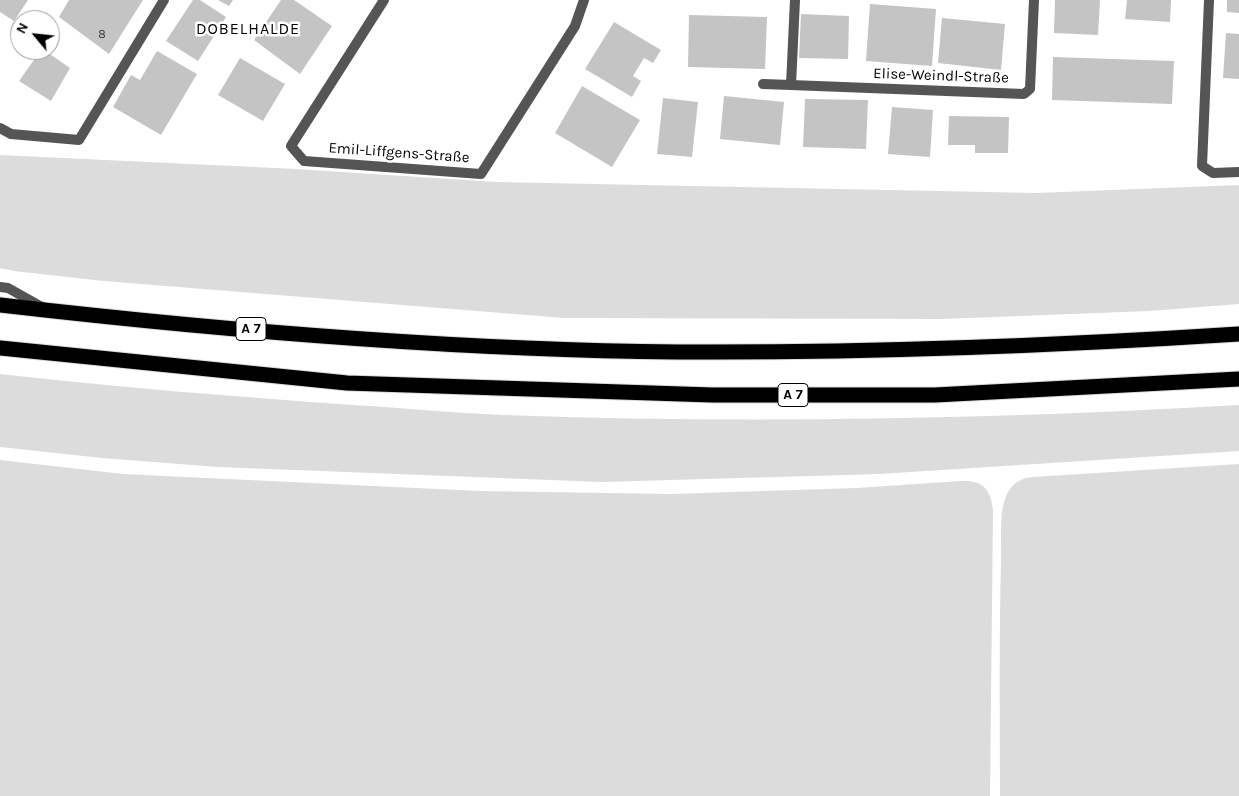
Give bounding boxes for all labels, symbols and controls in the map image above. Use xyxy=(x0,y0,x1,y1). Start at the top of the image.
north arrow xyxy=(10,10,60,60)
district label: DOBELHALDE xyxy=(195,19,301,39)
text: N xyxy=(12,20,32,37)
house number: 8 xyxy=(98,28,106,42)
street label: Elise-Weindl-Straße xyxy=(873,65,1009,87)
street label: Emil-Liffgens-Straße xyxy=(328,139,470,167)
road number: A 7 xyxy=(236,318,266,340)
road number: A 7 xyxy=(778,384,808,406)

